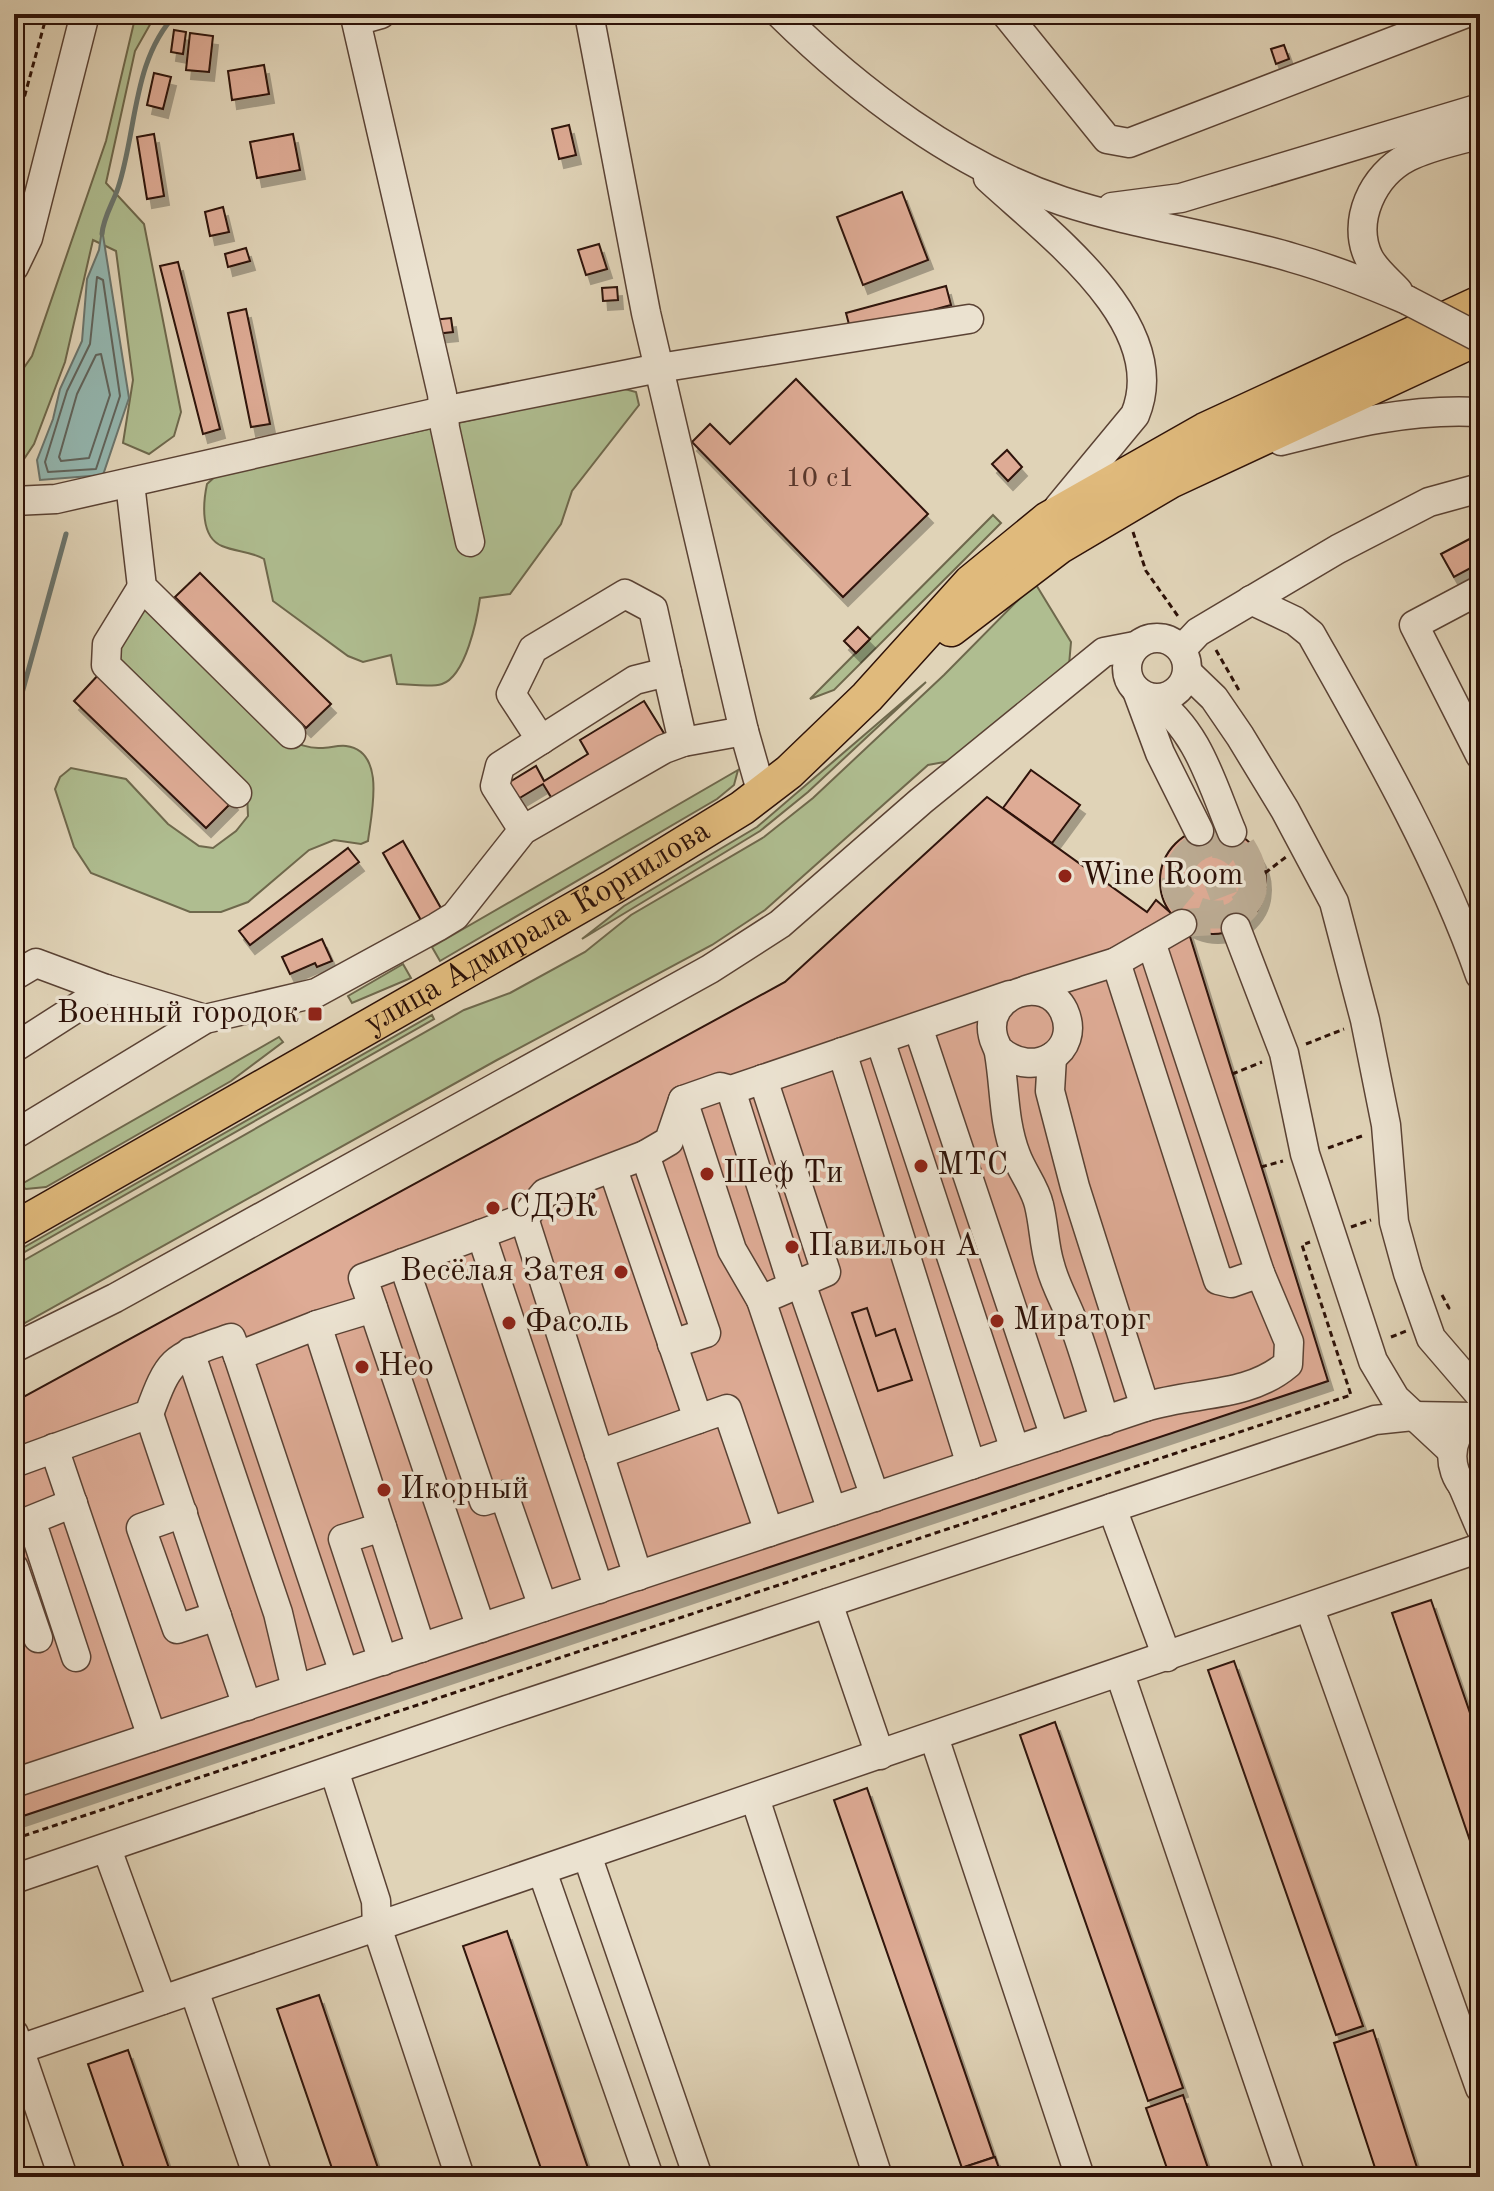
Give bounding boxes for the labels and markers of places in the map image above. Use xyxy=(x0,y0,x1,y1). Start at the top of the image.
place label: Wine Room xyxy=(1081,860,1243,892)
marker: Wine Room xyxy=(1056,867,1074,885)
place label: Военный городок xyxy=(57,998,299,1030)
marker: Военный городок xyxy=(306,1005,324,1023)
place label: МТС xyxy=(937,1150,1008,1182)
marker: МТС xyxy=(912,1157,930,1175)
place label: Шеф Ти xyxy=(723,1158,843,1190)
marker: Шеф Ти xyxy=(698,1165,716,1183)
place label: СДЭК xyxy=(509,1192,598,1224)
marker: СДЭК xyxy=(484,1199,502,1217)
place label: Павильон А xyxy=(808,1231,979,1263)
marker: Павильон А xyxy=(783,1238,801,1256)
place label: Весёлая Затея xyxy=(400,1256,605,1288)
marker: Весёлая Затея xyxy=(612,1263,630,1281)
place label: Мираторг xyxy=(1013,1305,1151,1337)
place label: Фасоль xyxy=(525,1307,629,1339)
marker: Мираторг xyxy=(988,1312,1006,1330)
marker: Фасоль xyxy=(500,1314,518,1332)
place label: Нео xyxy=(378,1351,434,1383)
marker: Нео xyxy=(353,1358,371,1376)
place label: Икорный xyxy=(400,1474,529,1506)
marker: Икорный xyxy=(375,1481,393,1499)

